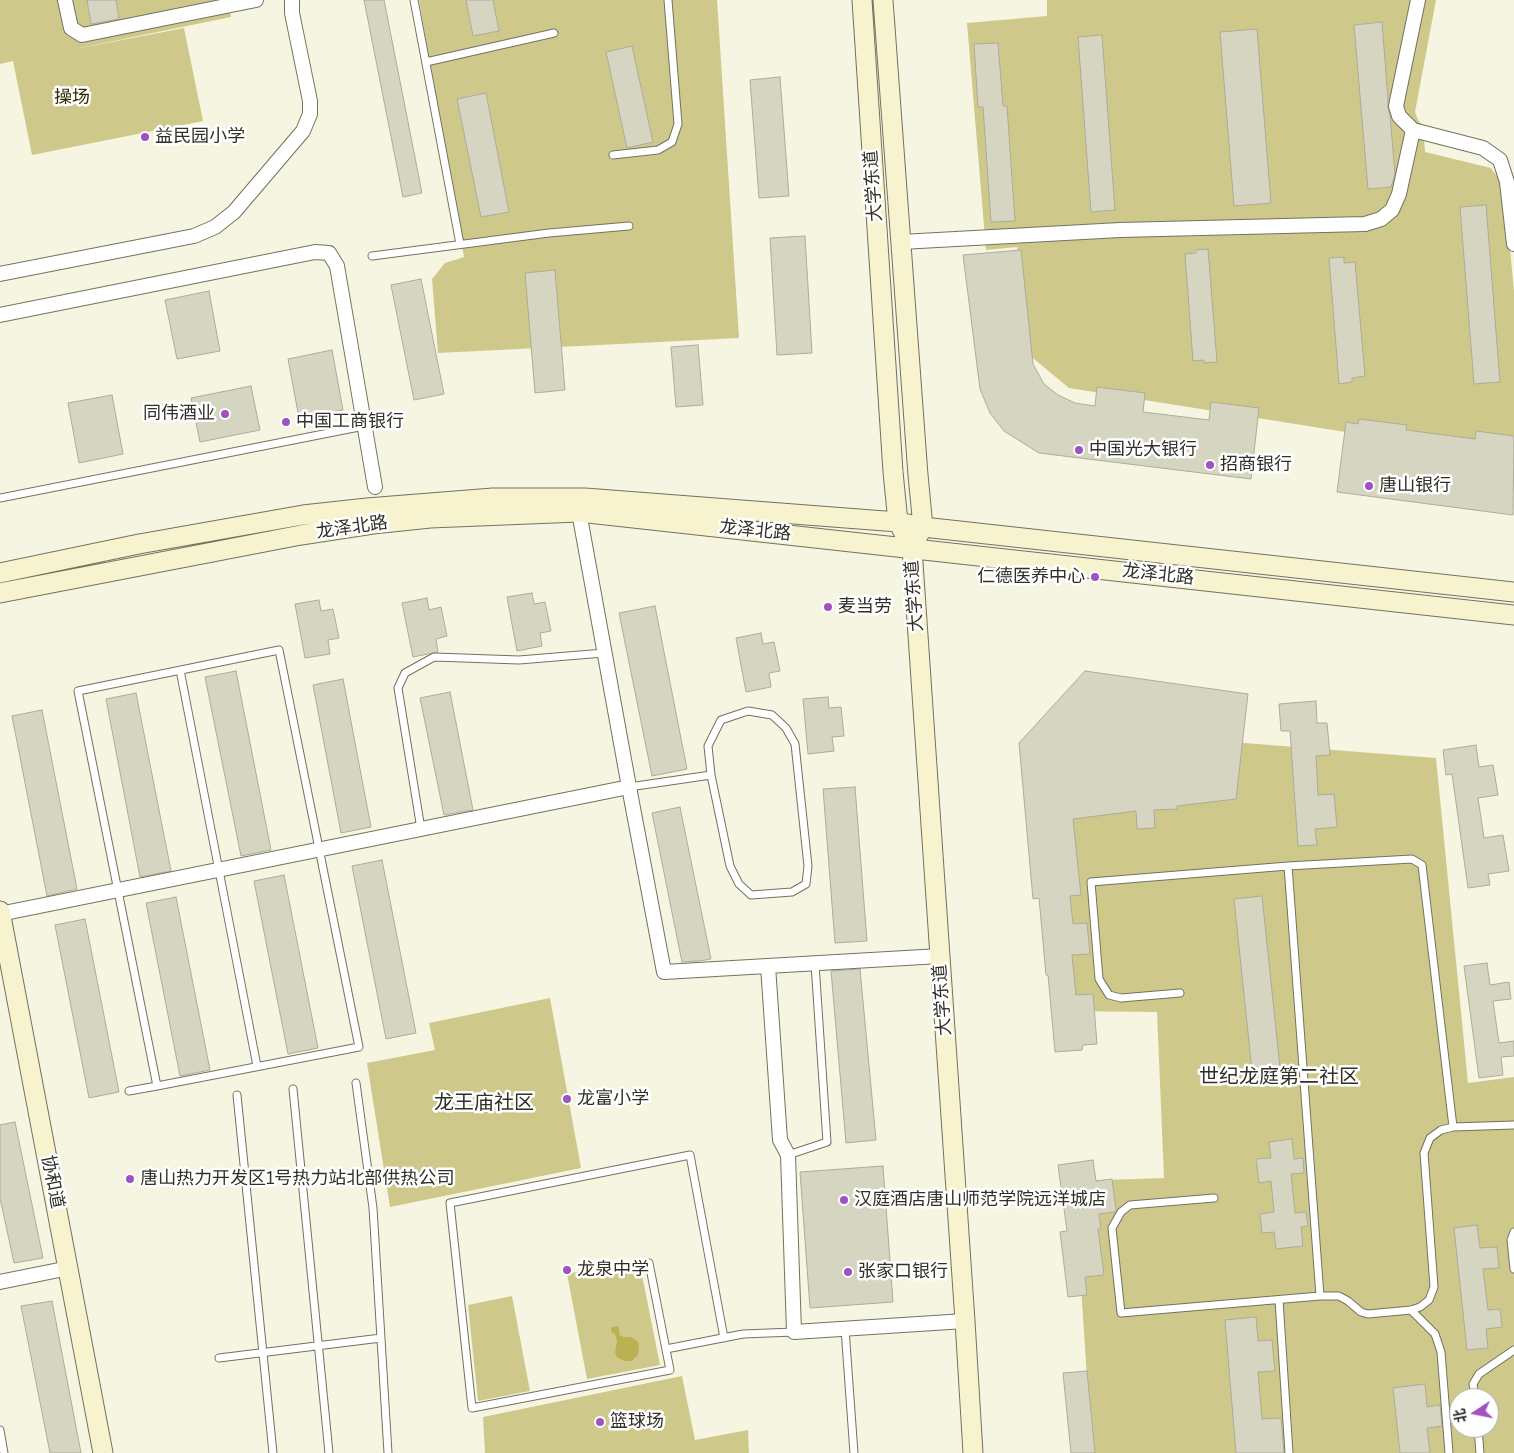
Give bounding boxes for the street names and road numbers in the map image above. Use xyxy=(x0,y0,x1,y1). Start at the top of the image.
street label: 大学东道 xyxy=(861,149,887,223)
street label: 龙泽北路 xyxy=(315,512,389,544)
street label: 龙泽北路 xyxy=(718,516,792,546)
street label: 大学东道 xyxy=(902,559,928,633)
street label: 龙泽北路 xyxy=(1121,560,1195,590)
street label: 大学东道 xyxy=(930,963,956,1037)
street label: 协和道 xyxy=(36,1153,68,1211)

